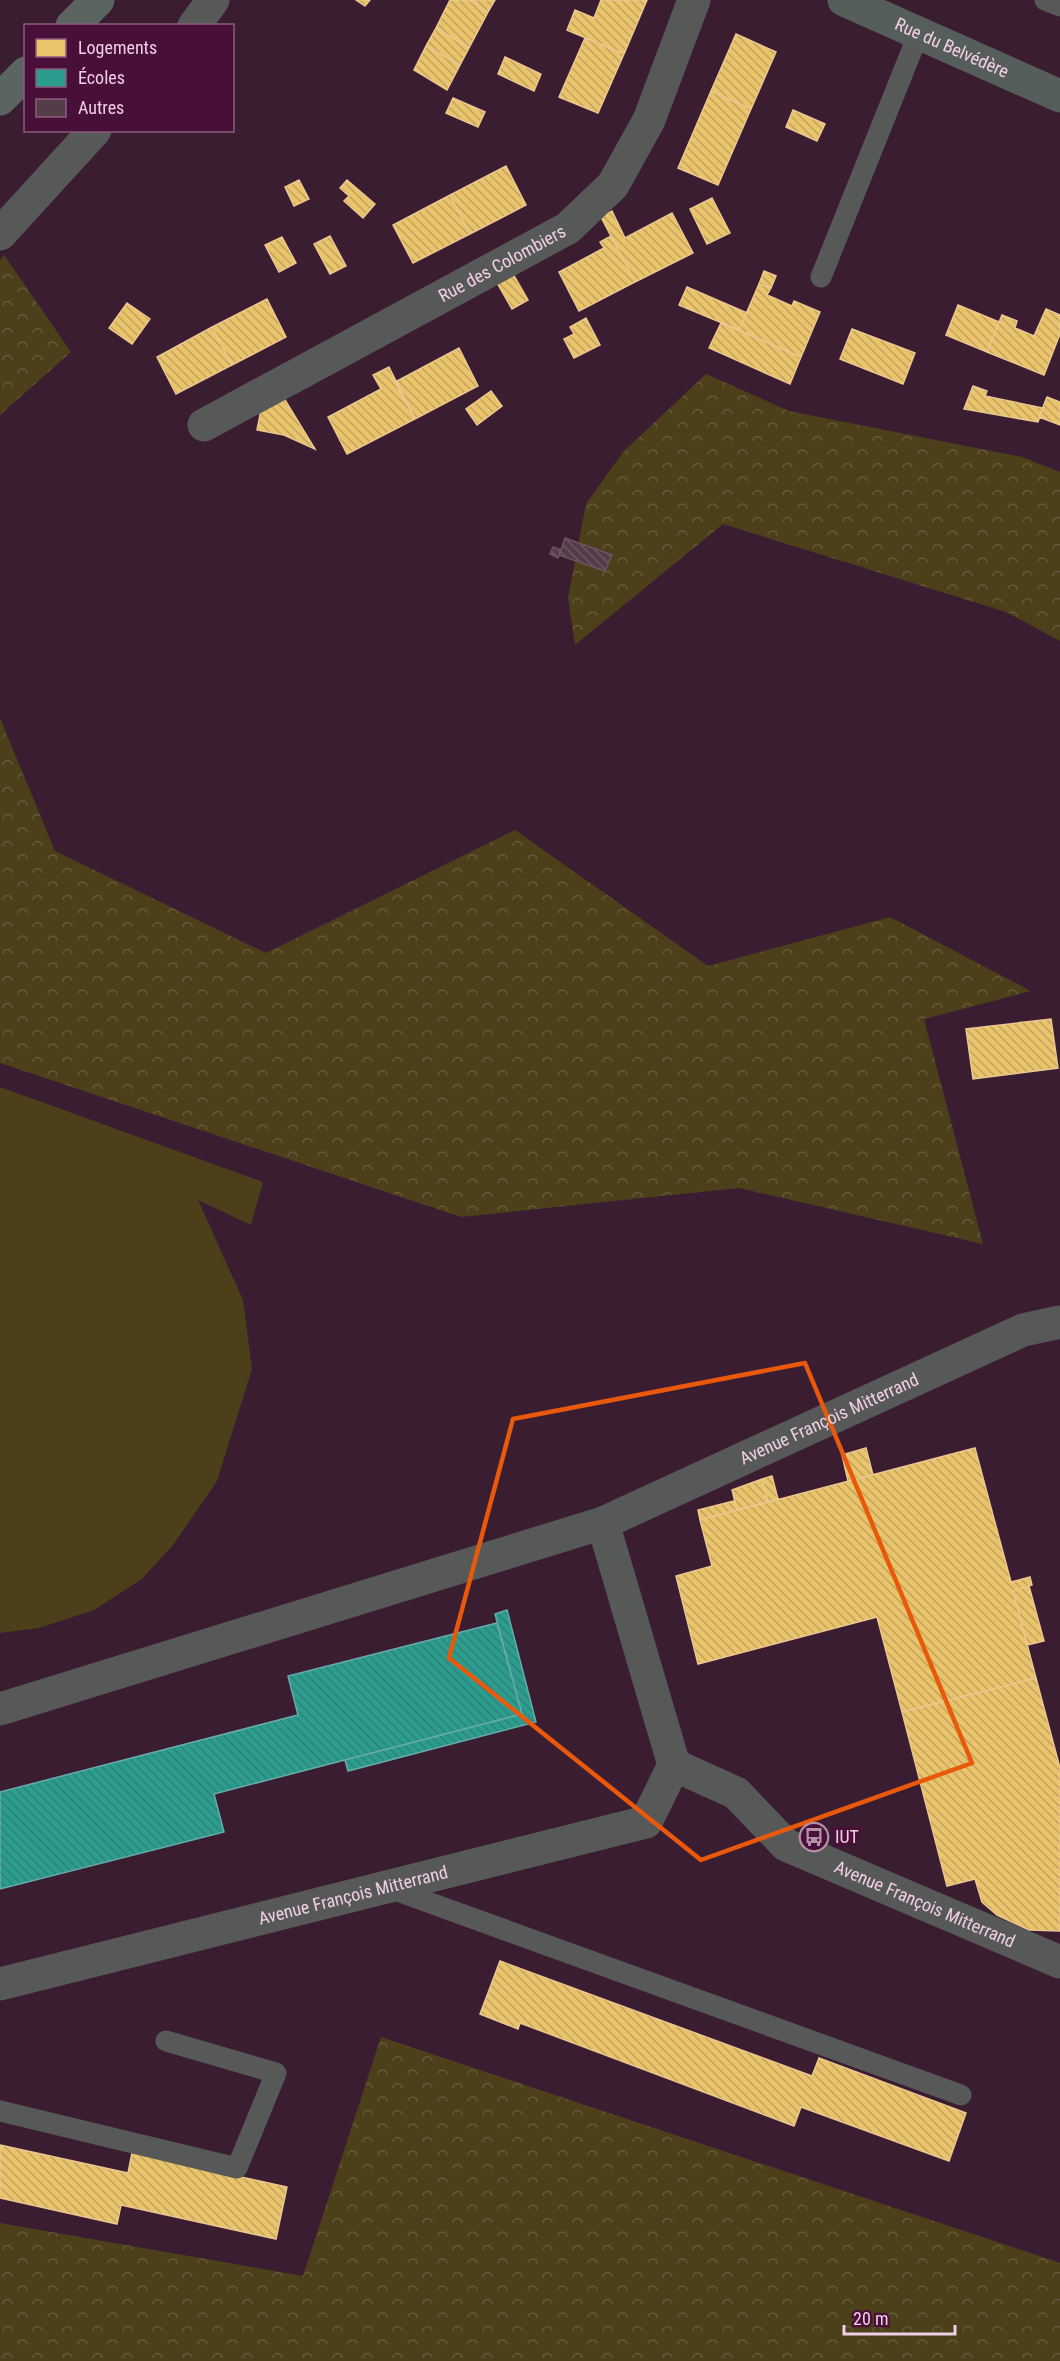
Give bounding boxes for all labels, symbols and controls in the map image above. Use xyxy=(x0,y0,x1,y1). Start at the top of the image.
street label: Rue du Belvédère xyxy=(892,13,1012,82)
legend xyxy=(24,24,234,132)
text: Logements xyxy=(78,37,157,58)
text: Écoles xyxy=(78,67,125,88)
text: Autres xyxy=(78,97,124,118)
street label: Rue des Colombiers xyxy=(435,220,569,306)
street label: Avenue François Mitterrand xyxy=(736,1368,922,1469)
bus stop icon: IUT xyxy=(798,1821,830,1853)
place label: IUT xyxy=(835,1826,859,1847)
street label: Avenue François Mitterrand xyxy=(831,1856,1018,1952)
street label: Avenue François Mitterrand xyxy=(256,1861,450,1929)
scale bar xyxy=(844,2298,955,2336)
text: 20 m xyxy=(853,2308,888,2329)

